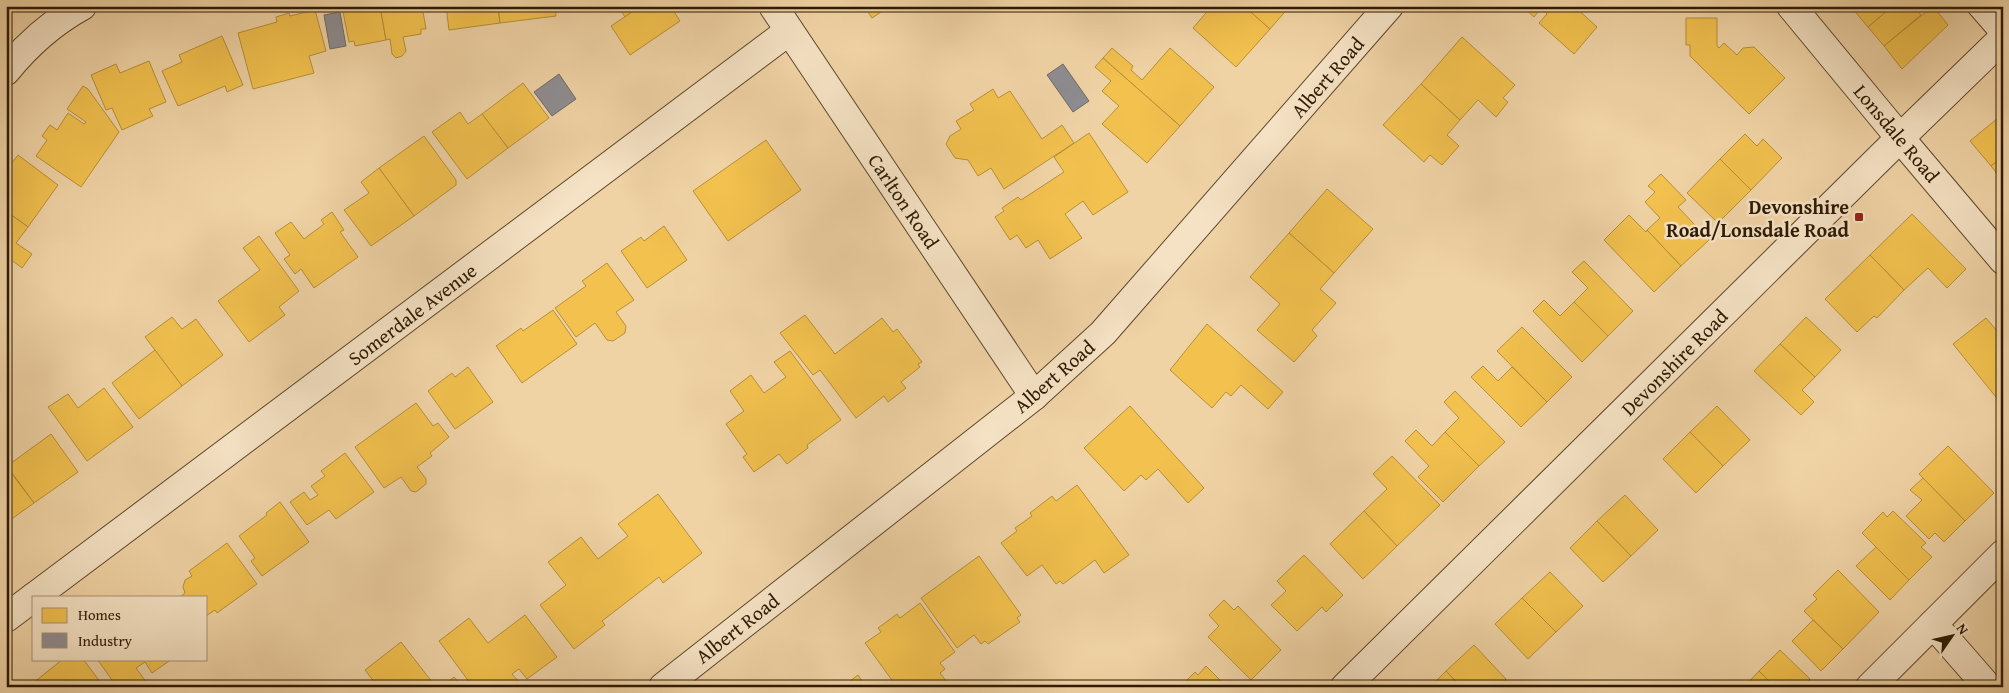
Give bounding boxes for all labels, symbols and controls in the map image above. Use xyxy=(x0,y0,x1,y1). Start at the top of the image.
street label: Albert Road xyxy=(1284,30,1371,124)
street label: Lonsdale Road xyxy=(1847,78,1947,189)
street label: Carlton Road xyxy=(862,148,947,255)
place label: Devonshire Road/Lonsdale Road xyxy=(1666,192,1850,244)
marker: Devonshire Road/Lonsdale Road xyxy=(1853,211,1865,223)
street label: Somerdale Avenue xyxy=(341,256,483,372)
street label: Devonshire Road xyxy=(1614,302,1734,422)
street label: Albert Road xyxy=(1007,332,1101,419)
street label: Albert Road xyxy=(689,586,785,670)
legend xyxy=(32,596,208,660)
text: Homes xyxy=(78,604,121,625)
north arrow xyxy=(1926,610,1976,660)
text: N xyxy=(1952,619,1974,639)
text: Industry xyxy=(78,630,133,651)

